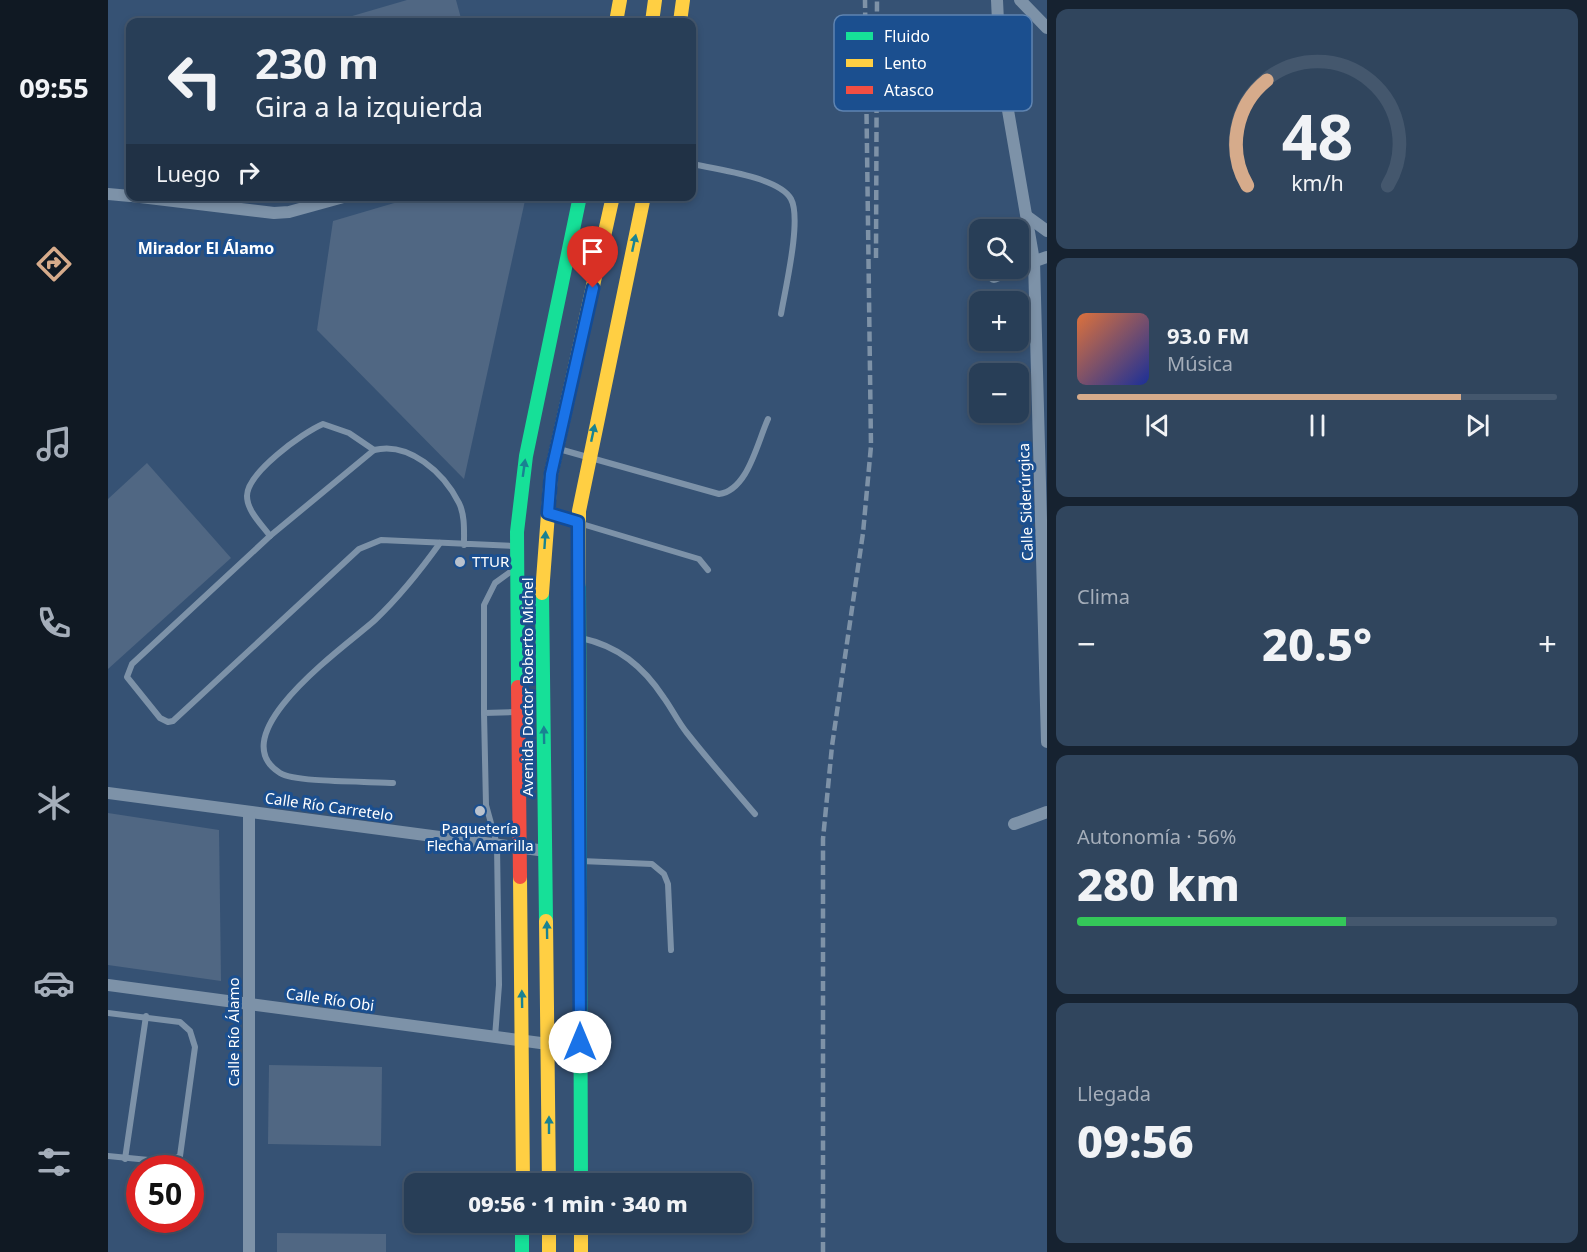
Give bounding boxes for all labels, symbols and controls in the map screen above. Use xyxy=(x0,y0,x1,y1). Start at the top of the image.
legend xyxy=(834,15,1032,111)
text: Fluido xyxy=(884,25,930,47)
text: 230 m xyxy=(255,34,379,91)
icon: left xyxy=(156,42,234,120)
text: Lento xyxy=(884,52,927,74)
text: 09:55 xyxy=(19,69,89,106)
text: Atasco xyxy=(884,79,934,101)
text: Gira a la izquierda xyxy=(255,88,483,125)
text: 48 xyxy=(1281,93,1353,178)
icon: right xyxy=(232,156,265,189)
text: Luego xyxy=(156,158,220,188)
text: km/h xyxy=(1291,168,1343,197)
map controls xyxy=(969,219,1029,423)
button: search xyxy=(969,219,1029,279)
pin xyxy=(567,226,618,288)
one-way arrow xyxy=(630,234,640,252)
icon: arrive xyxy=(576,235,609,268)
district label: Mirador El Álamo xyxy=(138,237,274,259)
icon: directions xyxy=(33,243,75,285)
button: + xyxy=(969,291,1029,351)
text: 93.0 FM xyxy=(1167,320,1249,350)
text: Música xyxy=(1167,350,1233,377)
button: − xyxy=(969,363,1029,423)
icon: previous xyxy=(1141,409,1174,442)
icon: pause xyxy=(1301,409,1334,442)
icon: next xyxy=(1461,409,1494,442)
icon: music xyxy=(33,423,75,465)
one-way arrow xyxy=(589,424,599,443)
street label: Calle Siderúrgica xyxy=(1013,443,1037,561)
one-way arrow xyxy=(520,459,529,478)
one-way arrow xyxy=(541,531,550,550)
place label: TTUR xyxy=(472,551,510,571)
marker: TTUR xyxy=(453,555,467,569)
street label: Avenida Doctor Roberto Michel xyxy=(517,577,537,797)
text: Clima xyxy=(1077,583,1130,610)
icon: phone xyxy=(33,602,75,644)
text: 20.5° xyxy=(1262,613,1372,674)
text: − xyxy=(1077,621,1096,666)
text: + xyxy=(1538,621,1557,666)
one-way arrow xyxy=(539,726,549,745)
icon: climate xyxy=(33,782,75,824)
street label: Calle Río Carretelo xyxy=(264,787,395,825)
marker: Paquetería Flecha Amarilla xyxy=(473,804,487,818)
place label: Paquetería Flecha Amarilla xyxy=(426,818,534,855)
text: Autonomía · 56% xyxy=(1077,823,1236,850)
text: 280 km xyxy=(1077,853,1240,914)
one-way arrow xyxy=(542,921,552,940)
icon: car xyxy=(33,962,75,1004)
street label: Calle Río Álamo xyxy=(223,977,243,1087)
street label: Calle Río Obi xyxy=(285,983,376,1015)
one-way arrow xyxy=(517,990,527,1009)
position arrow xyxy=(548,1010,612,1074)
text: Llegada xyxy=(1077,1080,1151,1107)
text: 09:56 xyxy=(1077,1110,1194,1171)
one-way arrow xyxy=(544,1116,554,1135)
icon: filters xyxy=(33,1141,75,1183)
speed limit sign: 50 xyxy=(126,1155,204,1233)
text: 09:56 · 1 min · 340 m xyxy=(468,1188,688,1218)

